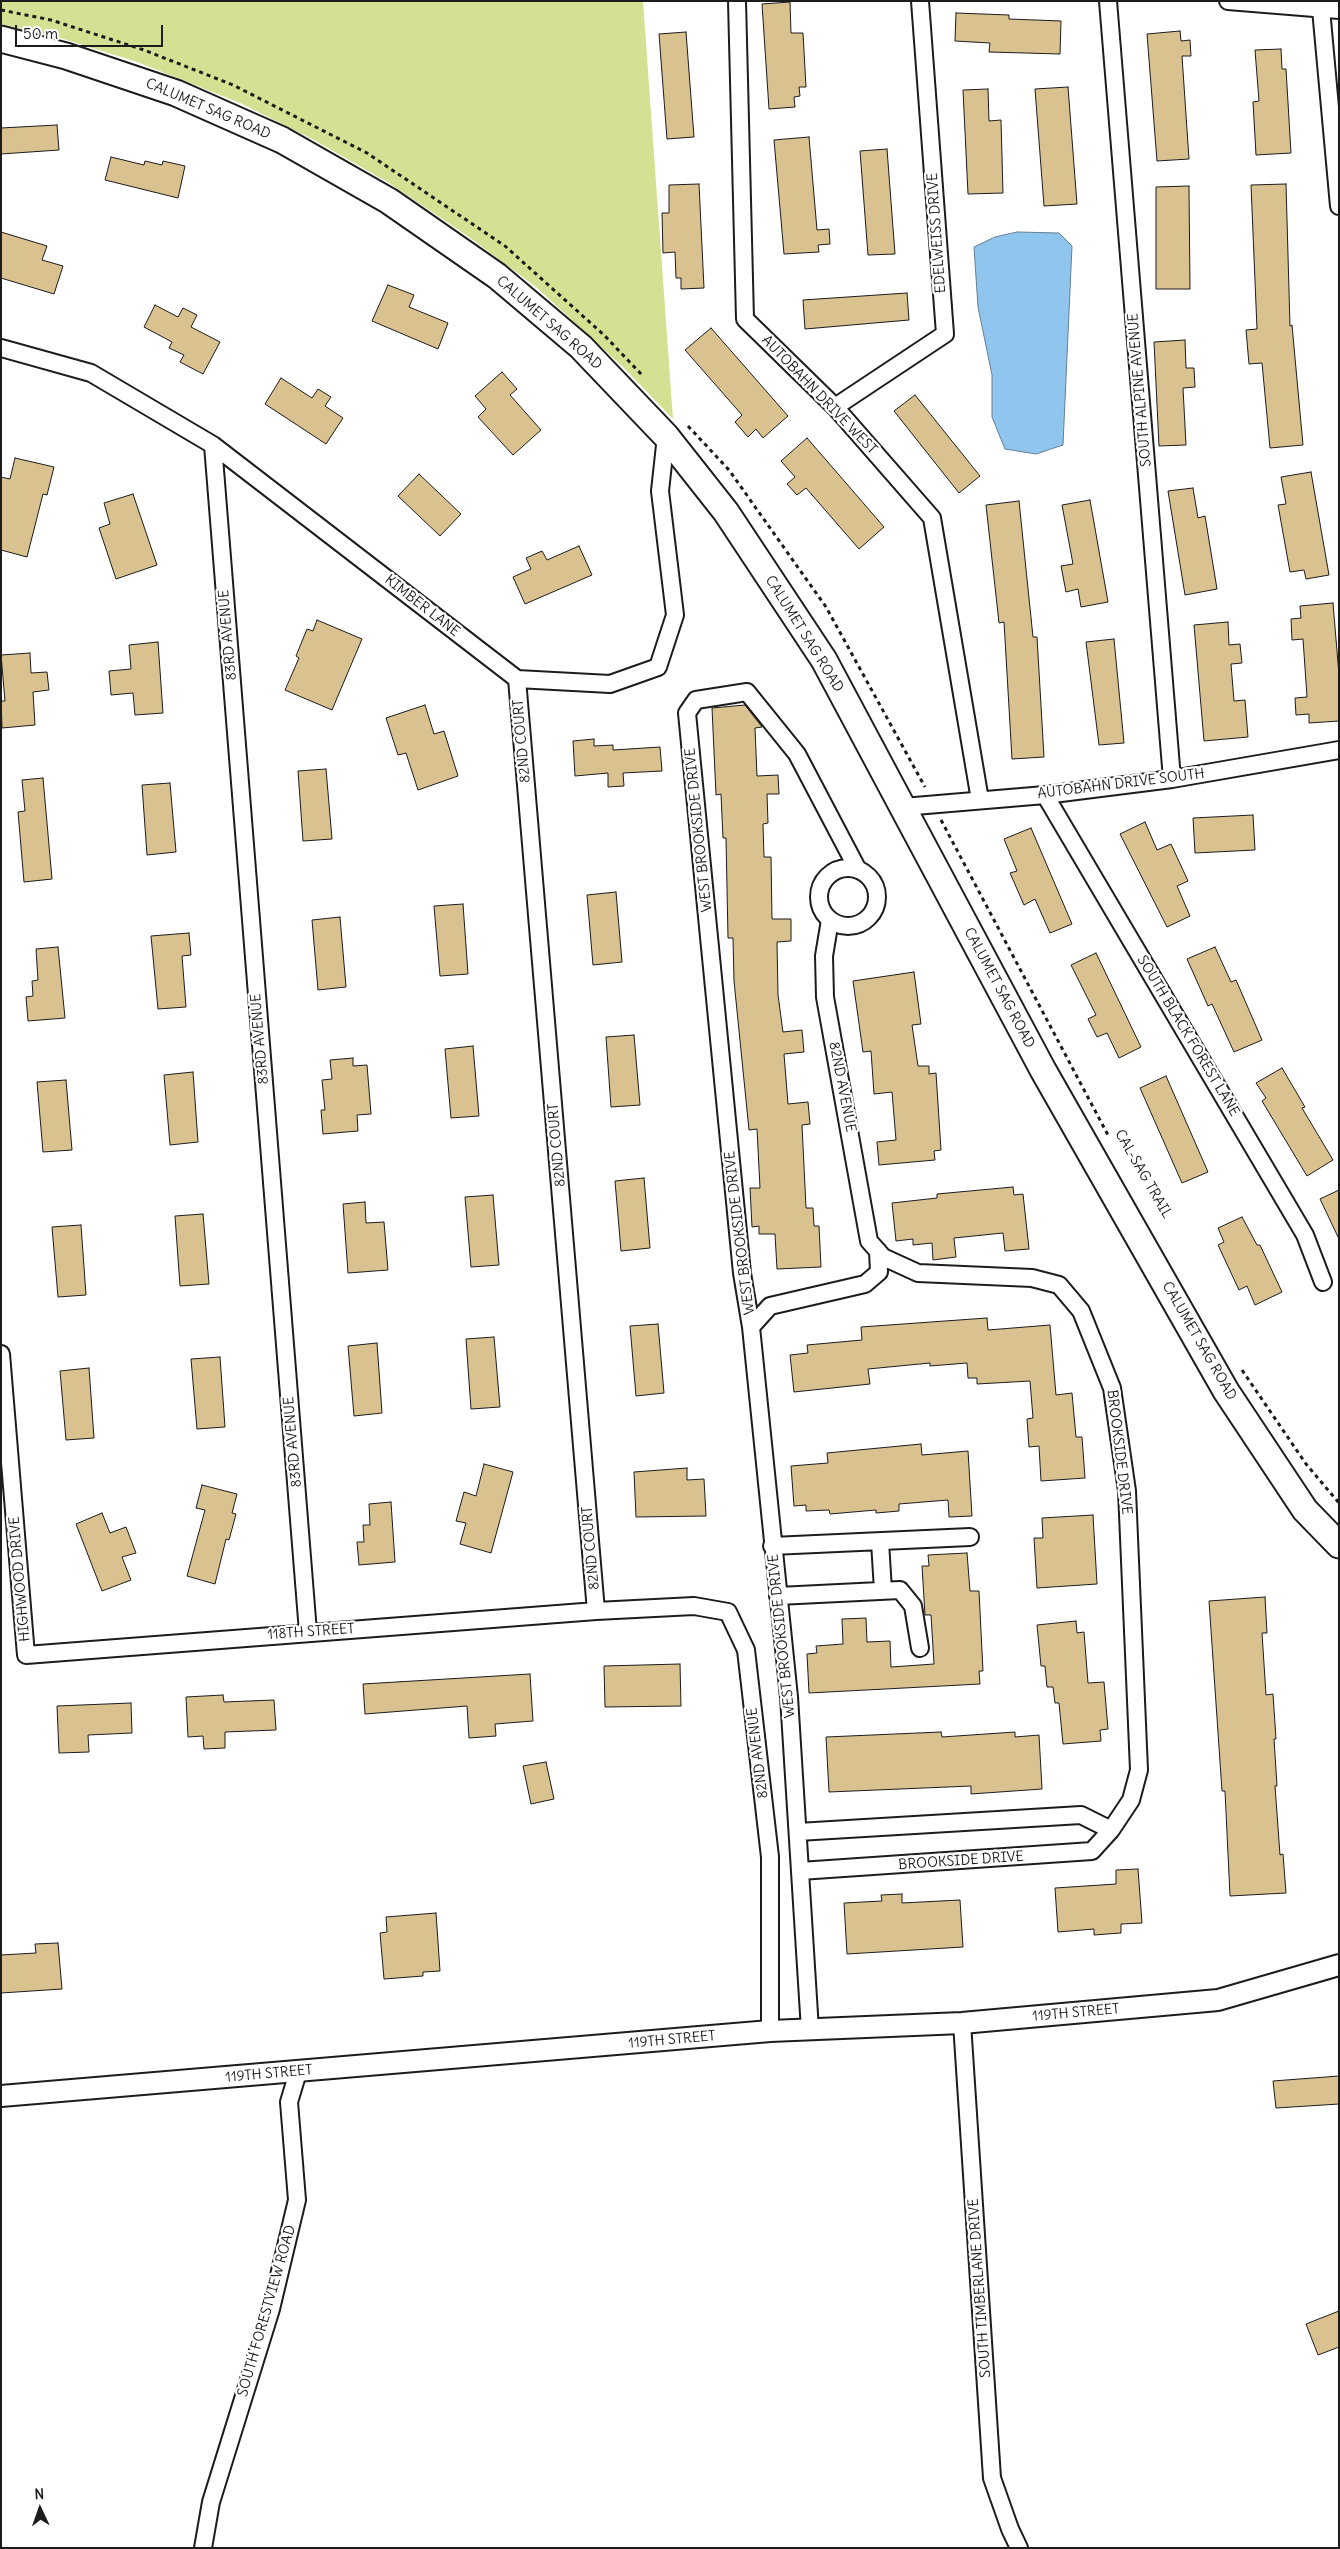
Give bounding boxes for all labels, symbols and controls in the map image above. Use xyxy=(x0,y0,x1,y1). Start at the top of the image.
scale bar xyxy=(18,15,165,47)
text: 50 m xyxy=(23,24,58,43)
street label: CALUMET SAG ROAD xyxy=(143,75,273,143)
street label: EDELWEISS DRIVE xyxy=(924,172,950,294)
street label: CALUMET SAG ROAD xyxy=(493,273,605,373)
street label: SOUTH ALPINE AVENUE xyxy=(1125,312,1155,468)
street label: AUTOBAHN DRIVE WEST xyxy=(758,332,880,458)
street label: KIMBER LANE xyxy=(381,572,463,640)
street label: CALUMET SAG ROAD xyxy=(761,573,847,695)
street label: 83RD AVENUE xyxy=(216,589,240,681)
street label: 82ND COURT xyxy=(510,698,534,784)
street label: WEST BROOKSIDE DRIVE xyxy=(682,747,716,913)
street label: AUTOBAHN DRIVE SOUTH xyxy=(1036,765,1206,803)
street label: CALUMET SAG ROAD xyxy=(960,925,1038,1051)
street label: SOUTH BLACK FOREST LANE xyxy=(1133,953,1243,1119)
street label: 83RD AVENUE xyxy=(248,993,272,1085)
street label: 82ND AVENUE xyxy=(825,1040,859,1134)
street label: 82ND COURT xyxy=(545,1102,569,1188)
street label: CAL-SAG TRAIL xyxy=(1111,1127,1175,1221)
street label: WEST BROOKSIDE DRIVE xyxy=(722,1150,758,1316)
street label: CALUMET SAG ROAD xyxy=(1158,1279,1240,1403)
street label: BROOKSIDE DRIVE xyxy=(1103,1389,1135,1515)
street label: 83RD AVENUE xyxy=(281,1396,305,1488)
street label: 82ND COURT xyxy=(579,1505,603,1591)
street label: HIGHWOOD DRIVE xyxy=(6,1516,34,1642)
street label: WEST BROOKSIDE DRIVE xyxy=(765,1553,799,1719)
street label: 118TH STREET xyxy=(267,1621,355,1643)
street label: 82ND AVENUE xyxy=(744,1706,772,1800)
street label: BROOKSIDE DRIVE xyxy=(898,1848,1024,1874)
street label: 119TH STREET xyxy=(1032,2001,1120,2025)
street label: 119TH STREET xyxy=(628,2028,716,2052)
street label: 119TH STREET xyxy=(225,2062,313,2086)
street label: SOUTH TIMBERLANE DRIVE xyxy=(965,2198,995,2378)
street label: SOUTH FORESTVIEW ROAD xyxy=(234,2223,300,2399)
north arrow xyxy=(15,2484,65,2534)
text: N xyxy=(34,2485,45,2503)

